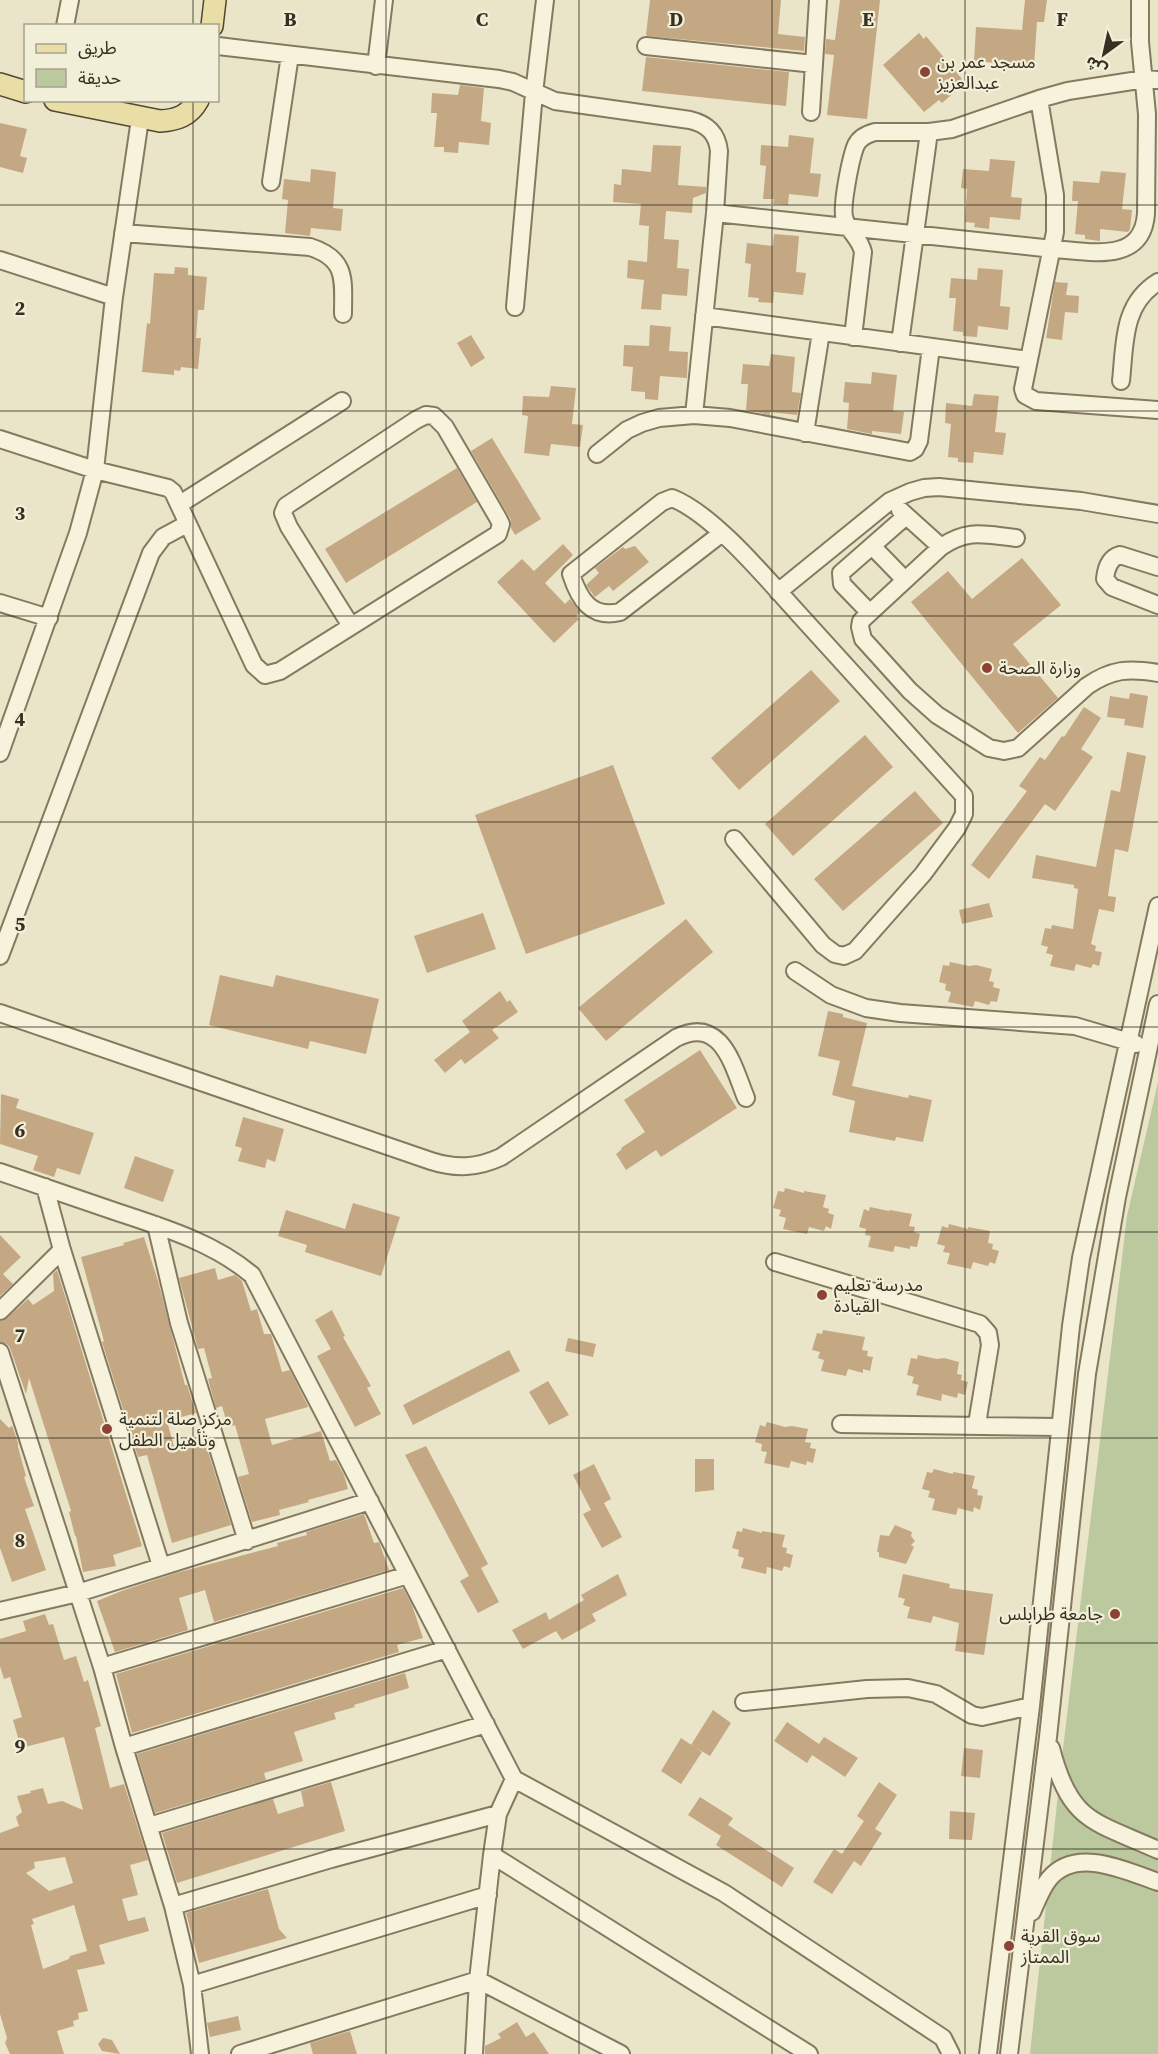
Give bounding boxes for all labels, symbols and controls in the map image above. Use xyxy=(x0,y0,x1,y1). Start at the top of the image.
text: B xyxy=(283,5,297,33)
text: C xyxy=(476,5,488,33)
text: D xyxy=(669,5,683,33)
text: E xyxy=(862,5,874,33)
text: F xyxy=(1056,5,1068,33)
legend xyxy=(24,24,219,102)
north arrow xyxy=(1074,24,1134,84)
text: طريق xyxy=(78,35,117,60)
place label: مسجد عمر بن عبدالعزيز xyxy=(936,49,1036,95)
text: ش xyxy=(1081,51,1111,82)
text: حديقة xyxy=(78,65,121,90)
marker: مسجد عمر بن عبدالعزيز xyxy=(918,65,932,79)
text: 2 xyxy=(15,294,26,322)
text: 3 xyxy=(15,499,26,527)
place label: وزارة الصحة xyxy=(999,655,1081,680)
marker: وزارة الصحة xyxy=(980,661,994,675)
text: 4 xyxy=(15,705,26,733)
text: 5 xyxy=(15,910,26,938)
text: 6 xyxy=(15,1116,26,1144)
place label: مدرسة تعليم القيادة xyxy=(834,1272,923,1318)
marker: مدرسة تعليم القيادة xyxy=(815,1288,829,1302)
text: 7 xyxy=(15,1321,26,1349)
place label: مركز صلة لتنمية وتأهيل الطفل xyxy=(119,1406,232,1452)
marker: مركز صلة لتنمية وتأهيل الطفل xyxy=(100,1422,114,1436)
text: 8 xyxy=(15,1526,25,1554)
place label: جامعة طرابلس xyxy=(999,1601,1103,1626)
marker: جامعة طرابلس xyxy=(1108,1607,1122,1621)
text: 9 xyxy=(15,1732,26,1760)
place label: سوق القرية الممتاز xyxy=(1020,1923,1100,1969)
marker: سوق القرية الممتاز xyxy=(1002,1939,1016,1953)

